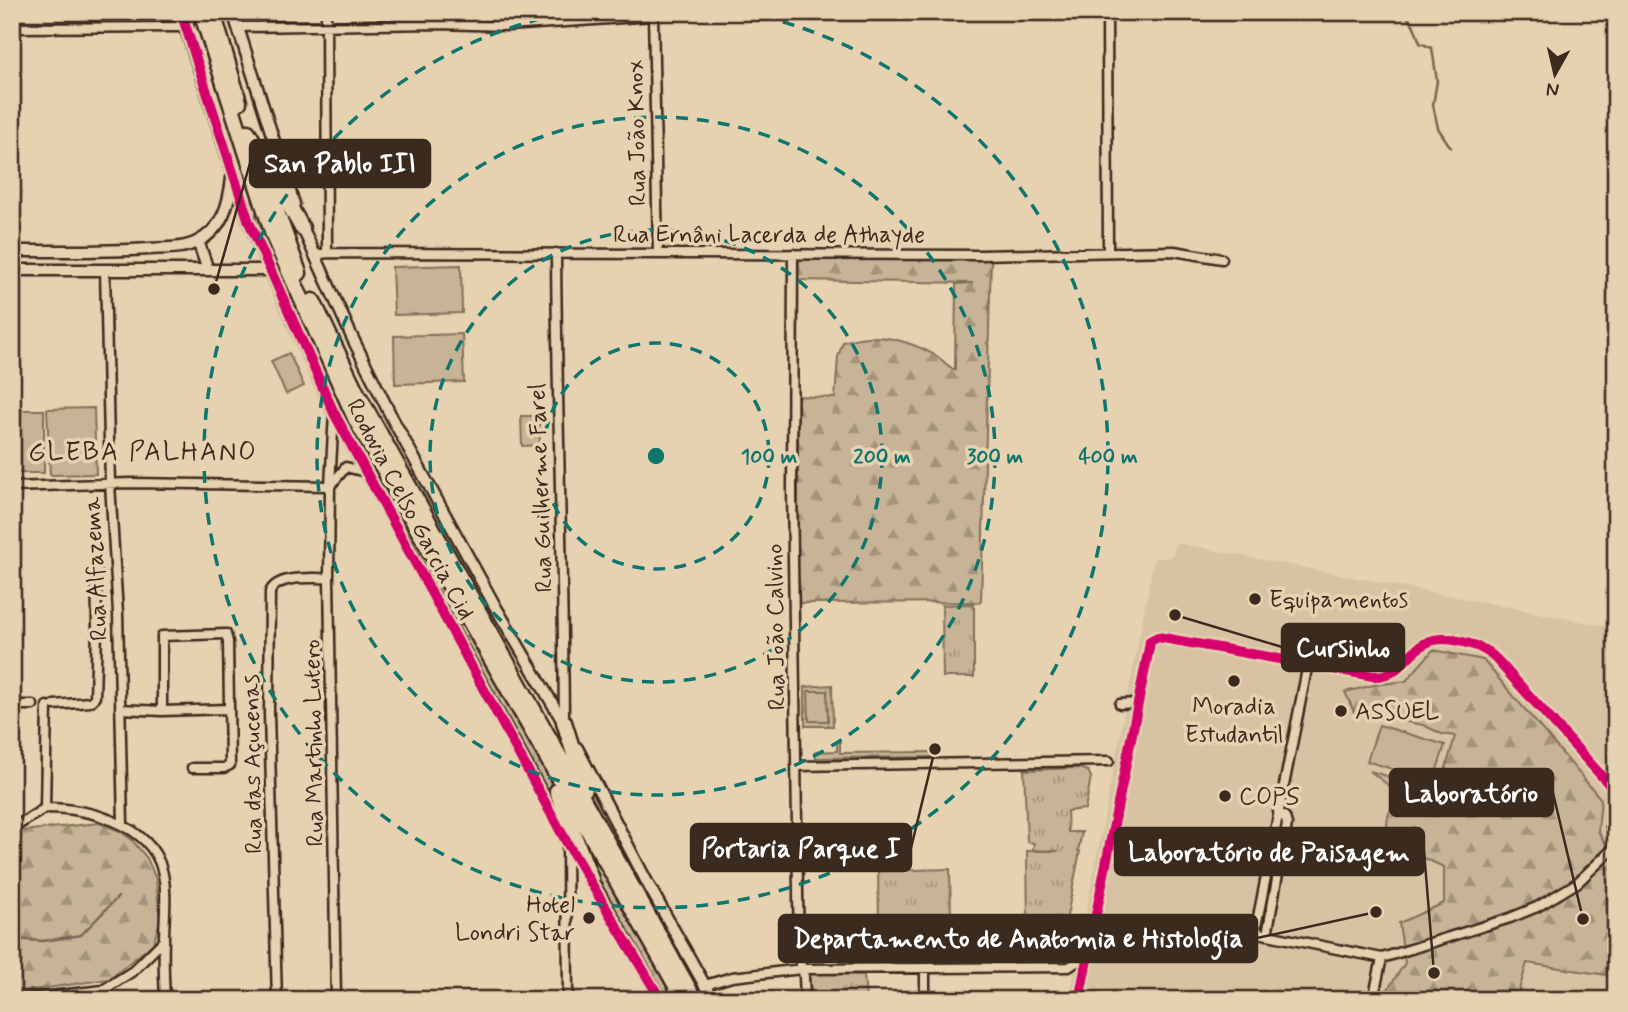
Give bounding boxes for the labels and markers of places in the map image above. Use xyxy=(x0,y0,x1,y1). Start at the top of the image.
callout: San Pablo III xyxy=(250,140,430,187)
centre of rings xyxy=(644,444,668,468)
place label: Equipamentos xyxy=(1269,585,1408,616)
marker: Equipamentos xyxy=(1247,591,1263,607)
callout: Cursinho xyxy=(1282,624,1404,671)
marker: Moradia Estudantil xyxy=(1226,673,1242,689)
place label: Moradia Estudantil xyxy=(1185,692,1283,751)
place label: ASSUEL xyxy=(1355,697,1440,728)
marker: ASSUEL xyxy=(1333,703,1349,719)
callout: Laboratório xyxy=(1390,769,1553,816)
place label: COPS xyxy=(1239,782,1299,813)
marker: COPS xyxy=(1217,788,1233,804)
callout: Portaria Parque I xyxy=(691,824,911,871)
callout: Laboratório de Paisagem xyxy=(1115,828,1424,875)
place label: Hotel Londri Star xyxy=(455,890,575,949)
marker: Hotel Londri Star xyxy=(581,910,597,926)
callout: Departamento de Anatomia e Histologia xyxy=(779,915,1257,962)

